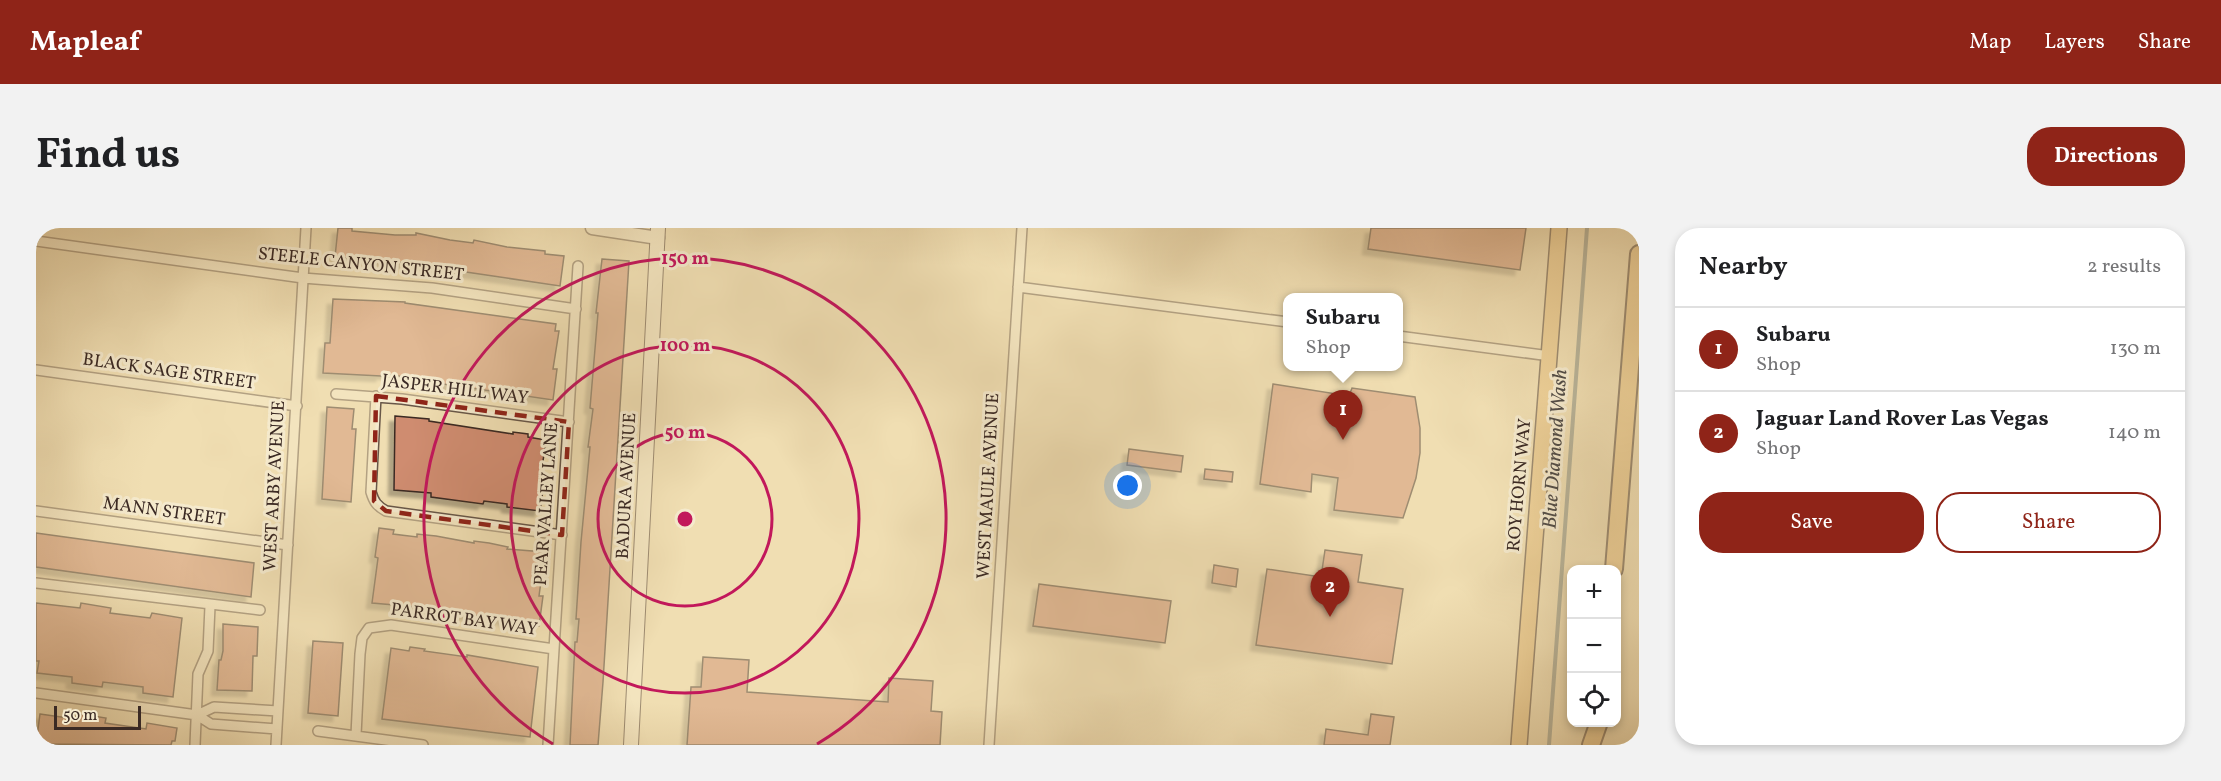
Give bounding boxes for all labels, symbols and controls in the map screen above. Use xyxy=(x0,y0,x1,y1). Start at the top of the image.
text: Mapleaf xyxy=(30,23,140,62)
text: Map xyxy=(1969,28,2011,57)
text: Layers xyxy=(2044,28,2105,57)
text: Share xyxy=(2138,28,2191,57)
text: Find us xyxy=(36,127,180,186)
button: Directions xyxy=(2027,127,2185,186)
street label: STEELE CANYON STREET xyxy=(257,242,466,288)
text: 150 m xyxy=(661,247,709,272)
text: Nearby xyxy=(1699,249,1788,285)
text: 2 results xyxy=(2087,253,2161,281)
popup xyxy=(1283,293,1403,371)
text: Subaru xyxy=(1306,303,1380,334)
text: Subaru xyxy=(1756,320,1831,351)
text: 100 m xyxy=(660,334,710,359)
text: Shop xyxy=(1306,334,1351,362)
text: 1 xyxy=(1714,335,1723,363)
text: 130 m xyxy=(2110,335,2161,363)
street label: BLACK SAGE STREET xyxy=(81,347,258,397)
text: Shop xyxy=(1756,351,1801,379)
water label: Blue Diamond Wash xyxy=(1536,368,1576,530)
street label: JASPER HILL WAY xyxy=(380,369,530,411)
pin: 1 xyxy=(1324,390,1362,440)
street label: WEST MAULE AVENUE xyxy=(972,392,1006,580)
street label: WEST ARBY AVENUE xyxy=(258,400,292,572)
text: Jaguar Land Rover Las Vegas xyxy=(1756,404,2049,435)
street label: BADURA AVENUE xyxy=(611,412,643,560)
street label: ROY HORN WAY xyxy=(1502,417,1538,553)
text: 2 xyxy=(1713,419,1724,447)
text: 140 m xyxy=(2108,419,2161,447)
street label: PEAR VALLEY LANE xyxy=(529,421,565,587)
text: 50 m xyxy=(665,421,705,446)
text: Shop xyxy=(1756,435,1801,463)
your location xyxy=(1113,471,1142,500)
street label: MANN STREET xyxy=(101,491,227,533)
button: Save xyxy=(1699,492,1924,553)
button: Share xyxy=(1936,492,2161,553)
centre of rings xyxy=(675,509,695,529)
map controls xyxy=(1567,565,1621,727)
button: + xyxy=(1567,565,1621,619)
pin: 2 xyxy=(1310,568,1350,617)
street label: PARROT BAY WAY xyxy=(389,597,539,643)
button: − xyxy=(1567,619,1621,673)
button: locate xyxy=(1567,673,1621,727)
scale bar xyxy=(54,703,141,730)
text: 50 m xyxy=(63,705,97,727)

